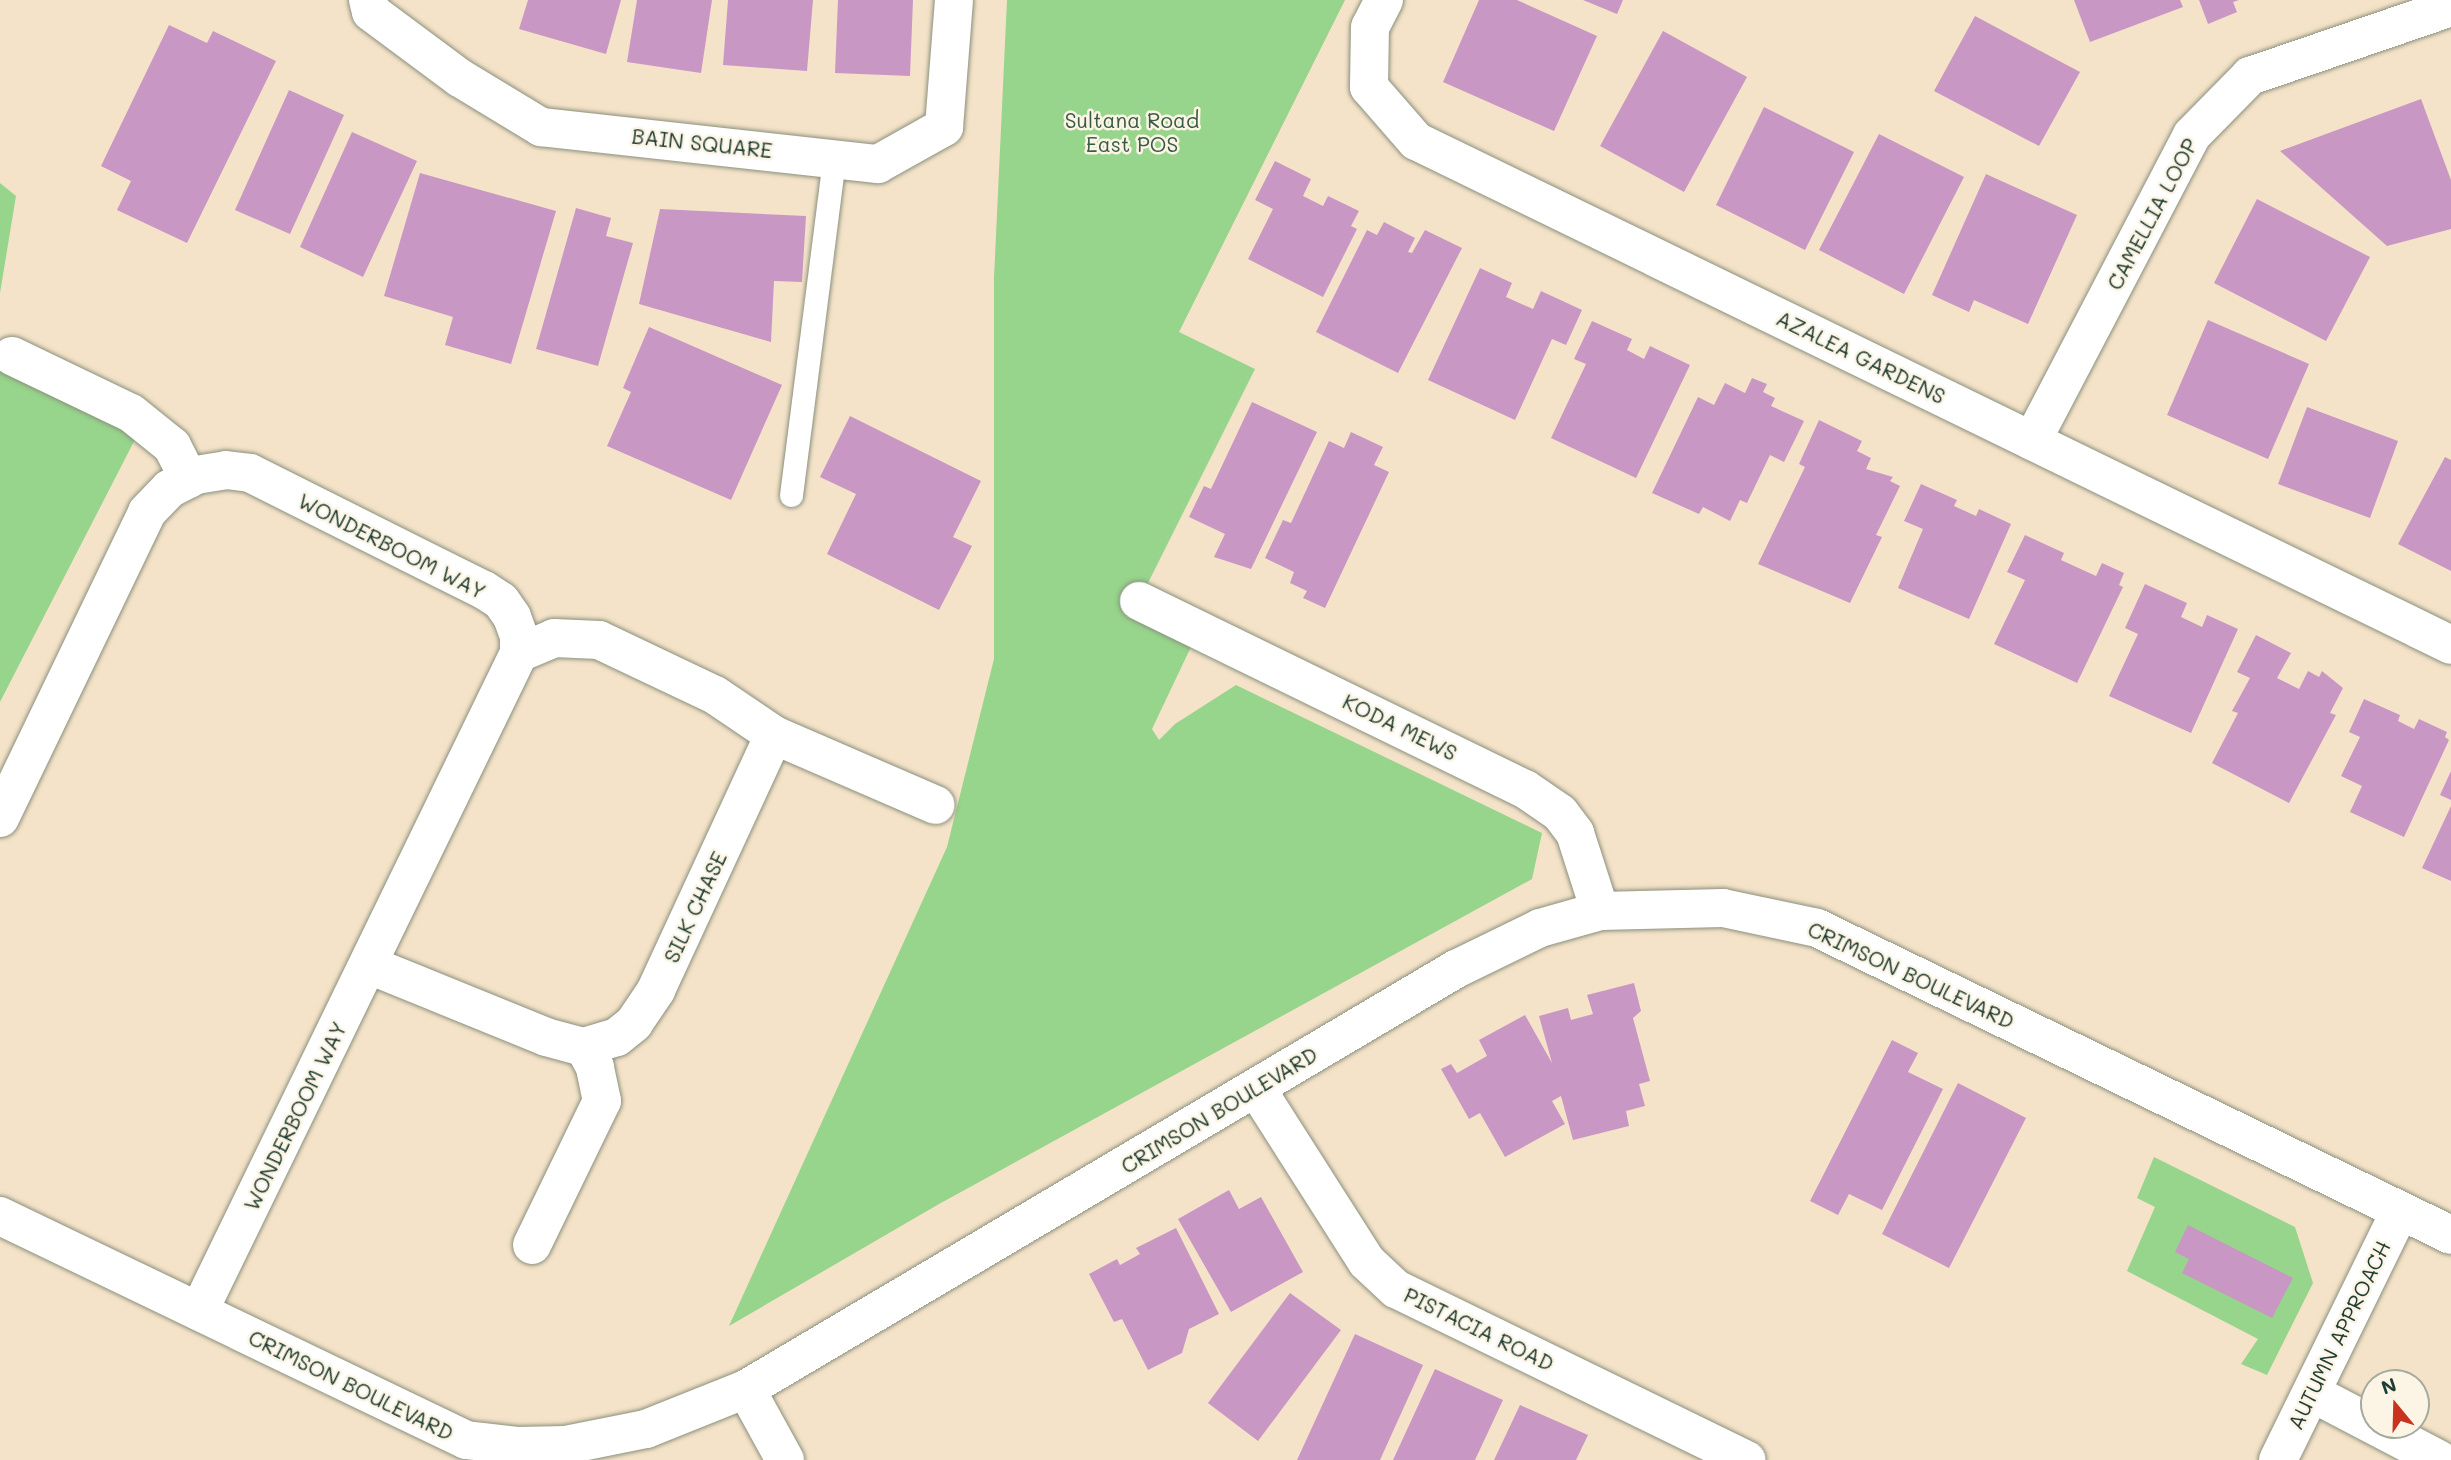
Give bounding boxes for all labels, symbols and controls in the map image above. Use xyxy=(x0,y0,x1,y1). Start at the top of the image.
park label: Sultana Road East POS xyxy=(1065,107,1199,157)
street label: BAIN SQUARE xyxy=(630,123,774,163)
street label: CAMELLIA LOOP xyxy=(2101,134,2203,294)
street label: AZALEA GARDENS xyxy=(1772,305,1950,409)
street label: WONDERBOOM WAY xyxy=(294,488,490,604)
street label: KODA MEWS xyxy=(1339,688,1461,766)
street label: SILK CHASE xyxy=(658,847,732,967)
street label: CRIMSON BOULEVARD xyxy=(1804,916,2018,1034)
street label: WONDERBOOM WAY xyxy=(238,1017,352,1215)
street label: CRIMSON BOULEVARD xyxy=(1116,1041,1322,1179)
street label: AUTUMN APPROACH xyxy=(2282,1237,2396,1433)
street label: PISTACIA ROAD xyxy=(1400,1282,1558,1376)
street label: CRIMSON BOULEVARD xyxy=(245,1324,457,1446)
north arrow xyxy=(2360,1369,2430,1439)

